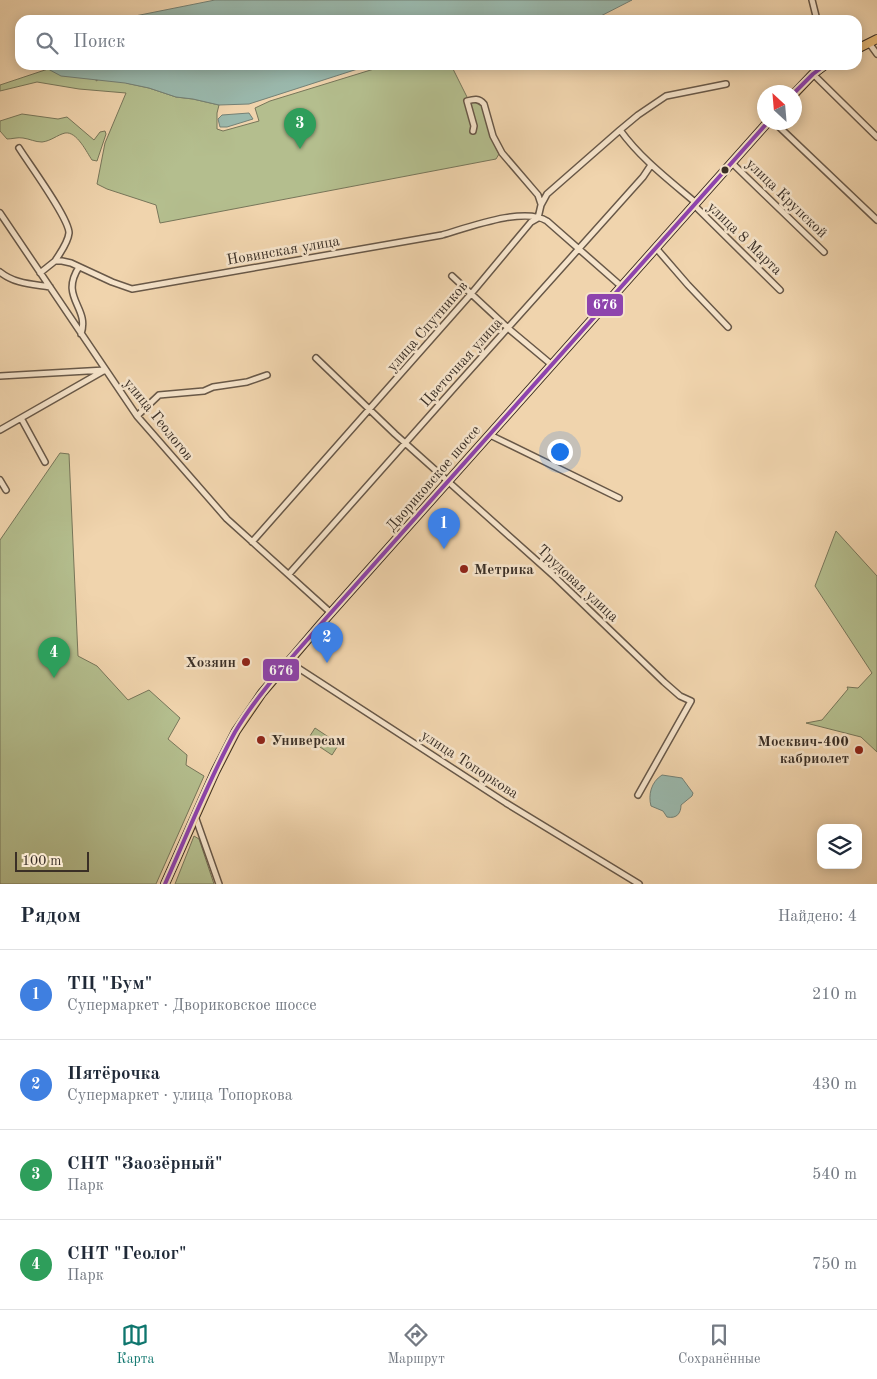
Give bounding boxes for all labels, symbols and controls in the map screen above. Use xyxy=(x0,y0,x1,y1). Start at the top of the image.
search box xyxy=(15,15,862,70)
icon: search xyxy=(33,29,61,57)
text: Поиск xyxy=(73,33,125,52)
north arrow xyxy=(757,85,802,130)
pin: 3 xyxy=(284,108,316,149)
street label: улица Крупской xyxy=(742,157,830,242)
unlabelled marker xyxy=(720,165,730,175)
street label: улица 8 Марта xyxy=(704,200,785,279)
street label: Новинская улица xyxy=(226,234,342,269)
street label: улица Спутников xyxy=(385,279,471,375)
line badge: 676 xyxy=(586,293,624,317)
text: 676 xyxy=(593,298,617,312)
street label: Цветочная улица xyxy=(418,315,506,410)
street label: улица Геологов xyxy=(120,376,195,464)
street label: Двориковское шоссе xyxy=(384,423,484,535)
your location xyxy=(547,439,573,465)
pin: 1 xyxy=(428,508,460,549)
street label: Трудовая улица xyxy=(533,543,621,626)
marker: Метрика xyxy=(458,563,470,575)
place label: Метрика xyxy=(474,563,534,578)
pin: 2 xyxy=(311,622,343,663)
pin: 4 xyxy=(38,637,70,678)
place label: Хозяин xyxy=(186,656,236,671)
marker: Хозяин xyxy=(240,656,252,668)
line badge: 676 xyxy=(262,658,300,682)
text: 676 xyxy=(269,664,293,678)
street label: улица Топоркова xyxy=(418,728,521,803)
marker: Универсам xyxy=(255,734,267,746)
place label: Универсам xyxy=(271,734,346,749)
place label: Москвич-400 кабриолет xyxy=(758,735,849,767)
marker: Москвич-400 кабриолет xyxy=(853,744,865,756)
map controls xyxy=(817,824,862,869)
button: layers xyxy=(817,824,862,869)
scale bar xyxy=(15,849,89,872)
text: 100 m xyxy=(22,854,61,868)
text: Рядом xyxy=(20,906,81,927)
text: Найдено: 4 xyxy=(778,909,857,925)
text: ТЦ "Бум" xyxy=(67,975,152,994)
text: 1 xyxy=(31,987,41,1003)
text: 210 m xyxy=(812,987,857,1003)
text: Супермаркет · Двориковское шоссе xyxy=(67,998,317,1014)
text: Пятёрочка xyxy=(67,1065,160,1084)
text: 2 xyxy=(31,1077,41,1093)
text: 430 m xyxy=(812,1077,857,1093)
text: Супермаркет · улица Топоркова xyxy=(67,1088,293,1104)
text: СНТ "Заозёрный" xyxy=(67,1155,223,1174)
text: 3 xyxy=(31,1167,41,1183)
text: 540 m xyxy=(812,1167,857,1183)
text: Парк xyxy=(67,1178,104,1194)
text: СНТ "Геолог" xyxy=(67,1245,186,1264)
text: 4 xyxy=(31,1257,41,1273)
text: 750 m xyxy=(812,1257,857,1273)
text: Парк xyxy=(67,1268,104,1284)
tab: Карта xyxy=(117,1321,154,1368)
tab: Маршрут xyxy=(387,1321,445,1368)
tab: Сохранённые xyxy=(678,1321,760,1368)

